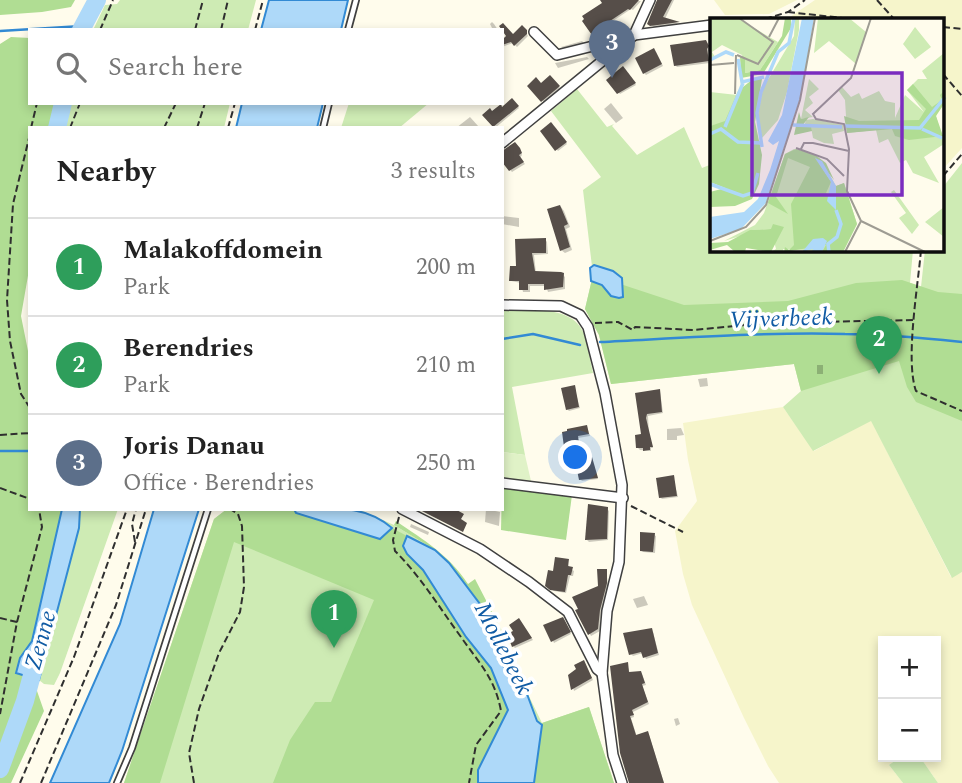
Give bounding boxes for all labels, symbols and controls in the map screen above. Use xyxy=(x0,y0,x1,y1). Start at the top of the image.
inset map xyxy=(710,18,944,252)
pin: 3 xyxy=(589,20,635,78)
search box xyxy=(28,28,504,105)
text: Search here xyxy=(108,47,243,87)
icon: search xyxy=(52,48,90,86)
text: Nearby xyxy=(56,149,155,195)
text: 3 results xyxy=(391,154,476,189)
text: Malakoffdomein xyxy=(123,230,323,270)
text: 1 xyxy=(73,250,85,285)
text: 200 m xyxy=(416,250,476,285)
text: Park xyxy=(123,270,170,305)
water label: Vijverbeek xyxy=(729,299,833,339)
pin: 2 xyxy=(856,316,902,374)
text: Berendries xyxy=(123,328,254,368)
text: 2 xyxy=(73,348,85,383)
text: 210 m xyxy=(416,348,476,383)
text: Park xyxy=(123,368,170,403)
text: Joris Danau xyxy=(123,426,265,466)
your location xyxy=(558,440,592,474)
text: 3 xyxy=(73,446,85,481)
text: 250 m xyxy=(416,446,476,481)
text: Office · Berendries xyxy=(123,466,315,501)
pin: 1 xyxy=(311,590,357,648)
water label: Mollebeek xyxy=(464,595,542,702)
water label: Zenne xyxy=(15,606,67,674)
map controls xyxy=(878,636,941,762)
button: + xyxy=(878,636,941,699)
button: − xyxy=(878,699,941,762)

